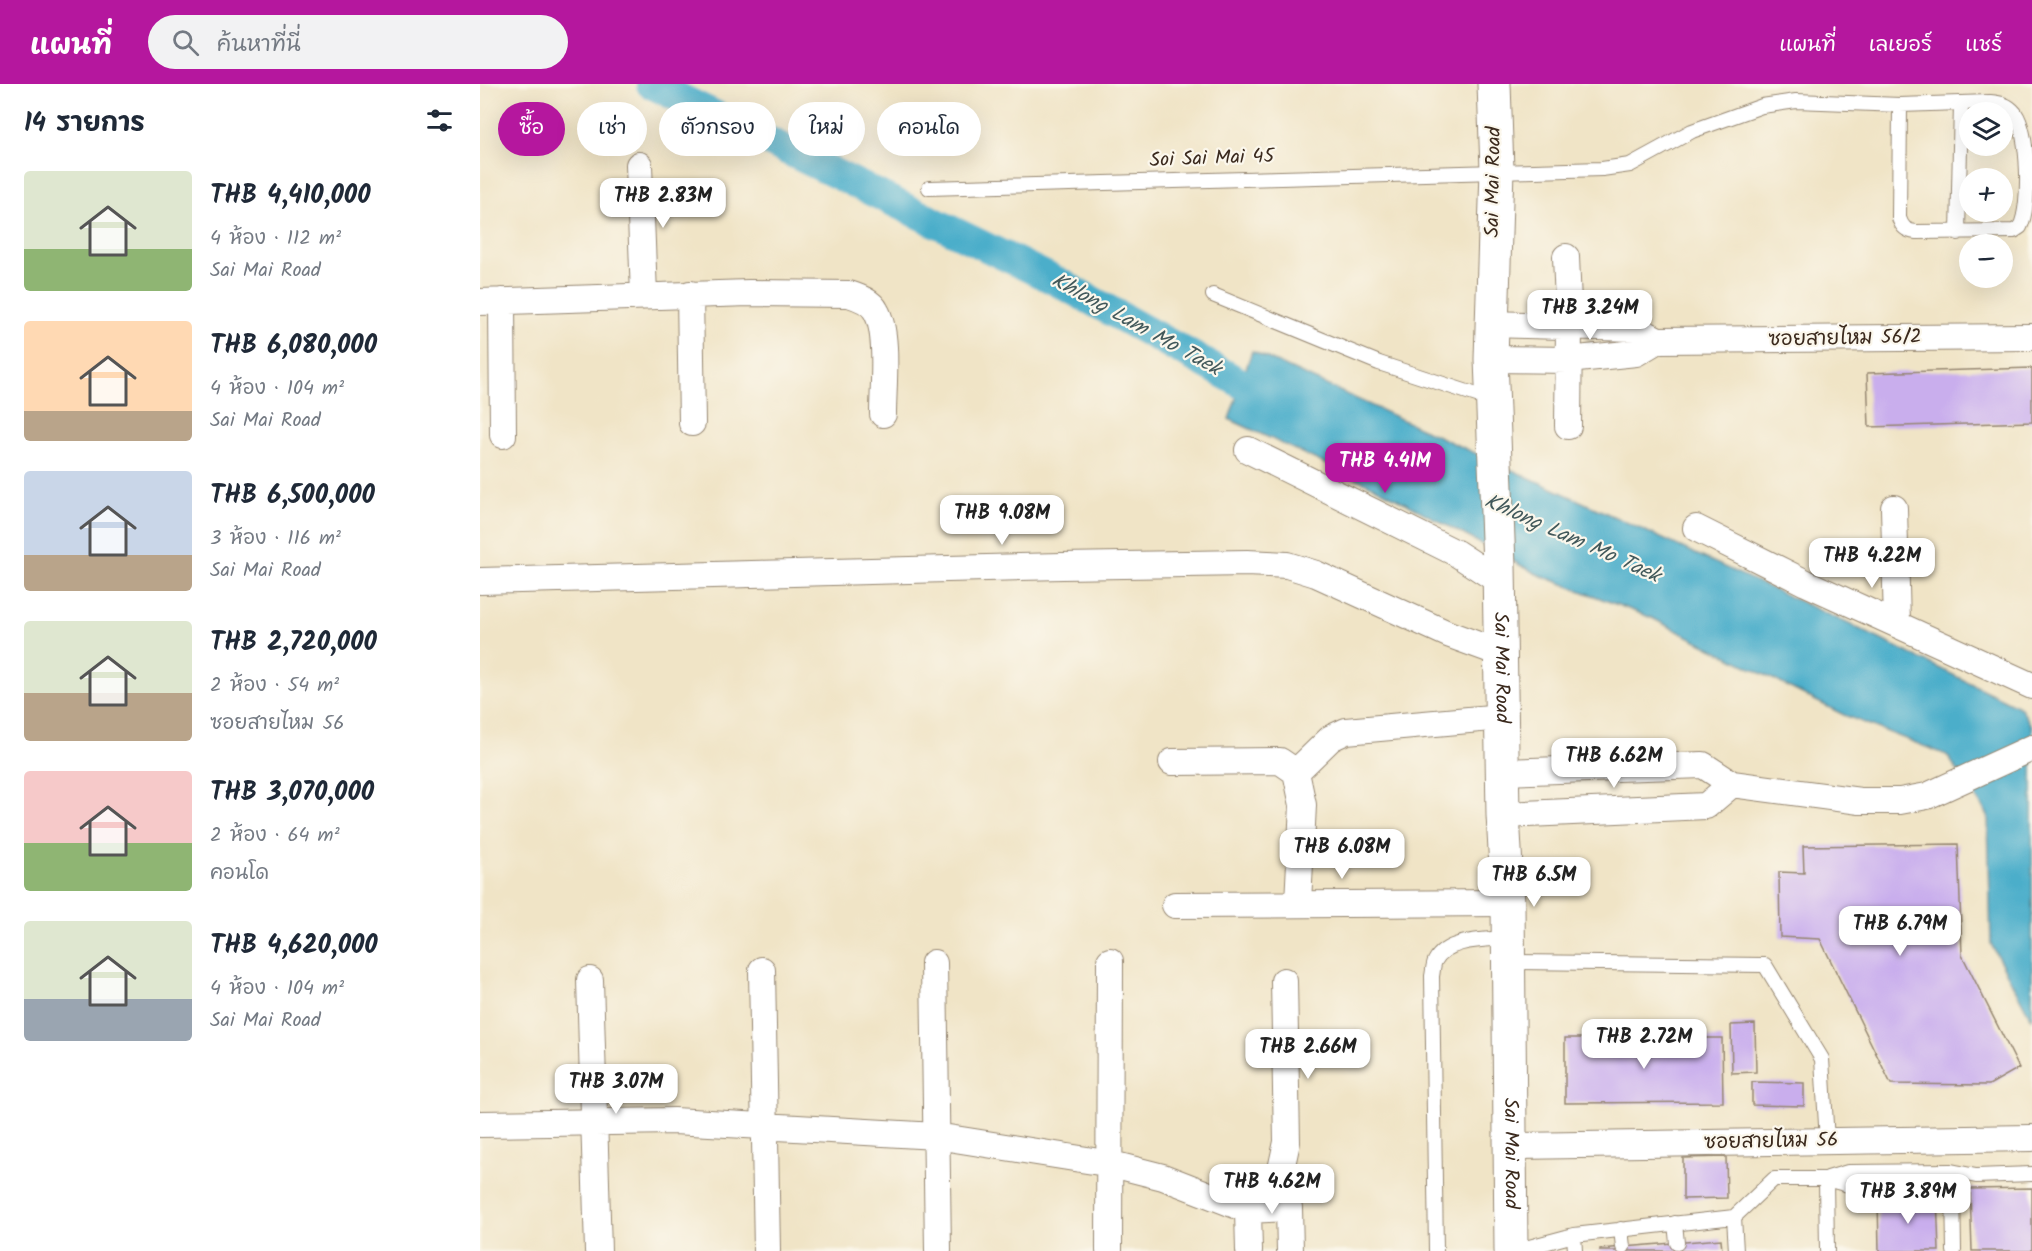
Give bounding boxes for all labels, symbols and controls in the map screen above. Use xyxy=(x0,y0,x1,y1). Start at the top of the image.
search box xyxy=(148,15,568,69)
text: แผนที่ xyxy=(30,24,112,69)
icon: search xyxy=(169,26,202,59)
text: ค้นหาที่นี่ xyxy=(217,28,301,63)
text: แผนที่ xyxy=(1779,29,1836,62)
text: เลเยอร์ xyxy=(1869,29,1932,62)
text: แชร์ xyxy=(1965,29,2002,62)
chip: ซื้อ xyxy=(498,102,565,156)
chip: เช่า xyxy=(577,102,647,156)
chip: ตัวกรอง xyxy=(659,102,776,156)
chip: ใหม่ xyxy=(788,102,865,156)
chip: คอนโด xyxy=(877,102,981,156)
map controls xyxy=(1959,102,2013,288)
button: layers xyxy=(1959,102,2013,156)
text: 14 รายการ xyxy=(24,103,145,145)
icon: filters xyxy=(423,104,456,137)
street label: Sai Mai Road xyxy=(1477,125,1511,238)
street label: Soi Sai Mai 45 xyxy=(1149,141,1276,177)
button: + xyxy=(1959,168,2013,222)
text: THB 4,410,000 xyxy=(210,175,370,217)
pin: THB 2.83M xyxy=(594,178,732,229)
text: THB 2.83M xyxy=(614,181,712,213)
icon: home xyxy=(72,195,144,267)
text: 4 ห้อง · 112 m² xyxy=(210,223,341,255)
button: − xyxy=(1959,234,2013,288)
text: Sai Mai Road xyxy=(210,255,321,287)
water label: Khlong Lam Mo Taek xyxy=(1045,265,1230,387)
pin: THB 3.24M xyxy=(1521,290,1659,341)
text: THB 3.24M xyxy=(1541,293,1639,325)
street label: ซอยสายไหม 56/2 xyxy=(1768,322,1922,356)
text: THB 6,080,000 xyxy=(210,325,377,367)
icon: home xyxy=(72,345,144,417)
text: 4 ห้อง · 104 m² xyxy=(210,373,344,405)
text: Sai Mai Road xyxy=(210,405,321,437)
pin: THB 4.41M xyxy=(1316,443,1454,494)
text: THB 4.41M xyxy=(1339,446,1431,478)
text: THB 6,500,000 xyxy=(210,475,375,517)
water label: Khlong Lam Mo Taek xyxy=(1479,485,1668,594)
icon: home xyxy=(72,495,144,567)
pin: THB 9.08M xyxy=(933,495,1071,546)
text: THB 9.08M xyxy=(954,498,1050,530)
text: 3 ห้อง · 116 m² xyxy=(210,523,341,555)
pin: THB 4.22M xyxy=(1803,538,1941,589)
text: THB 4.22M xyxy=(1823,541,1921,573)
text: Sai Mai Road xyxy=(210,555,321,587)
street label: Sai Mai Road xyxy=(1484,612,1518,724)
text: THB 2,720,000 xyxy=(210,622,377,664)
icon: home xyxy=(72,645,144,717)
text: 2 ห้อง · 54 m² xyxy=(210,670,339,702)
text: ซอยสายไหม 56 xyxy=(210,708,344,740)
pin: THB 6.62M xyxy=(1545,738,1683,789)
text: THB 6.62M xyxy=(1565,741,1663,773)
text: THB 3,070,000 xyxy=(210,772,374,814)
icon: home xyxy=(72,795,144,867)
text: 2 ห้อง · 64 m² xyxy=(210,820,340,852)
pin: THB 6.08M xyxy=(1273,829,1411,880)
text: THB 6.08M xyxy=(1294,832,1390,864)
pin: THB 6.5M xyxy=(1472,857,1596,908)
text: คอนโด xyxy=(210,858,269,890)
text: THB 6.5M xyxy=(1492,860,1576,892)
pin: THB 6.79M xyxy=(1831,906,1969,957)
text: THB 6.79M xyxy=(1853,909,1947,941)
text: THB 4,620,000 xyxy=(210,925,378,967)
icon: home xyxy=(72,945,144,1017)
text: 4 ห้อง · 104 m² xyxy=(210,973,344,1005)
text: Sai Mai Road xyxy=(210,1005,321,1037)
pin: THB 2.72M xyxy=(1575,1019,1713,1070)
text: THB 2.72M xyxy=(1596,1022,1692,1054)
pin: THB 2.66M xyxy=(1239,1029,1377,1080)
text: THB 2.66M xyxy=(1259,1032,1357,1064)
pin: THB 3.07M xyxy=(547,1064,685,1115)
text: THB 3.07M xyxy=(569,1067,663,1099)
street label: Sai Mai Road xyxy=(1494,1098,1527,1210)
street label: ซอยสายไหม 56 xyxy=(1704,1125,1838,1159)
pin: THB 4.62M xyxy=(1203,1164,1341,1215)
text: THB 4.62M xyxy=(1223,1167,1321,1199)
pin: THB 3.89M xyxy=(1839,1174,1977,1225)
text: THB 3.89M xyxy=(1860,1177,1956,1209)

